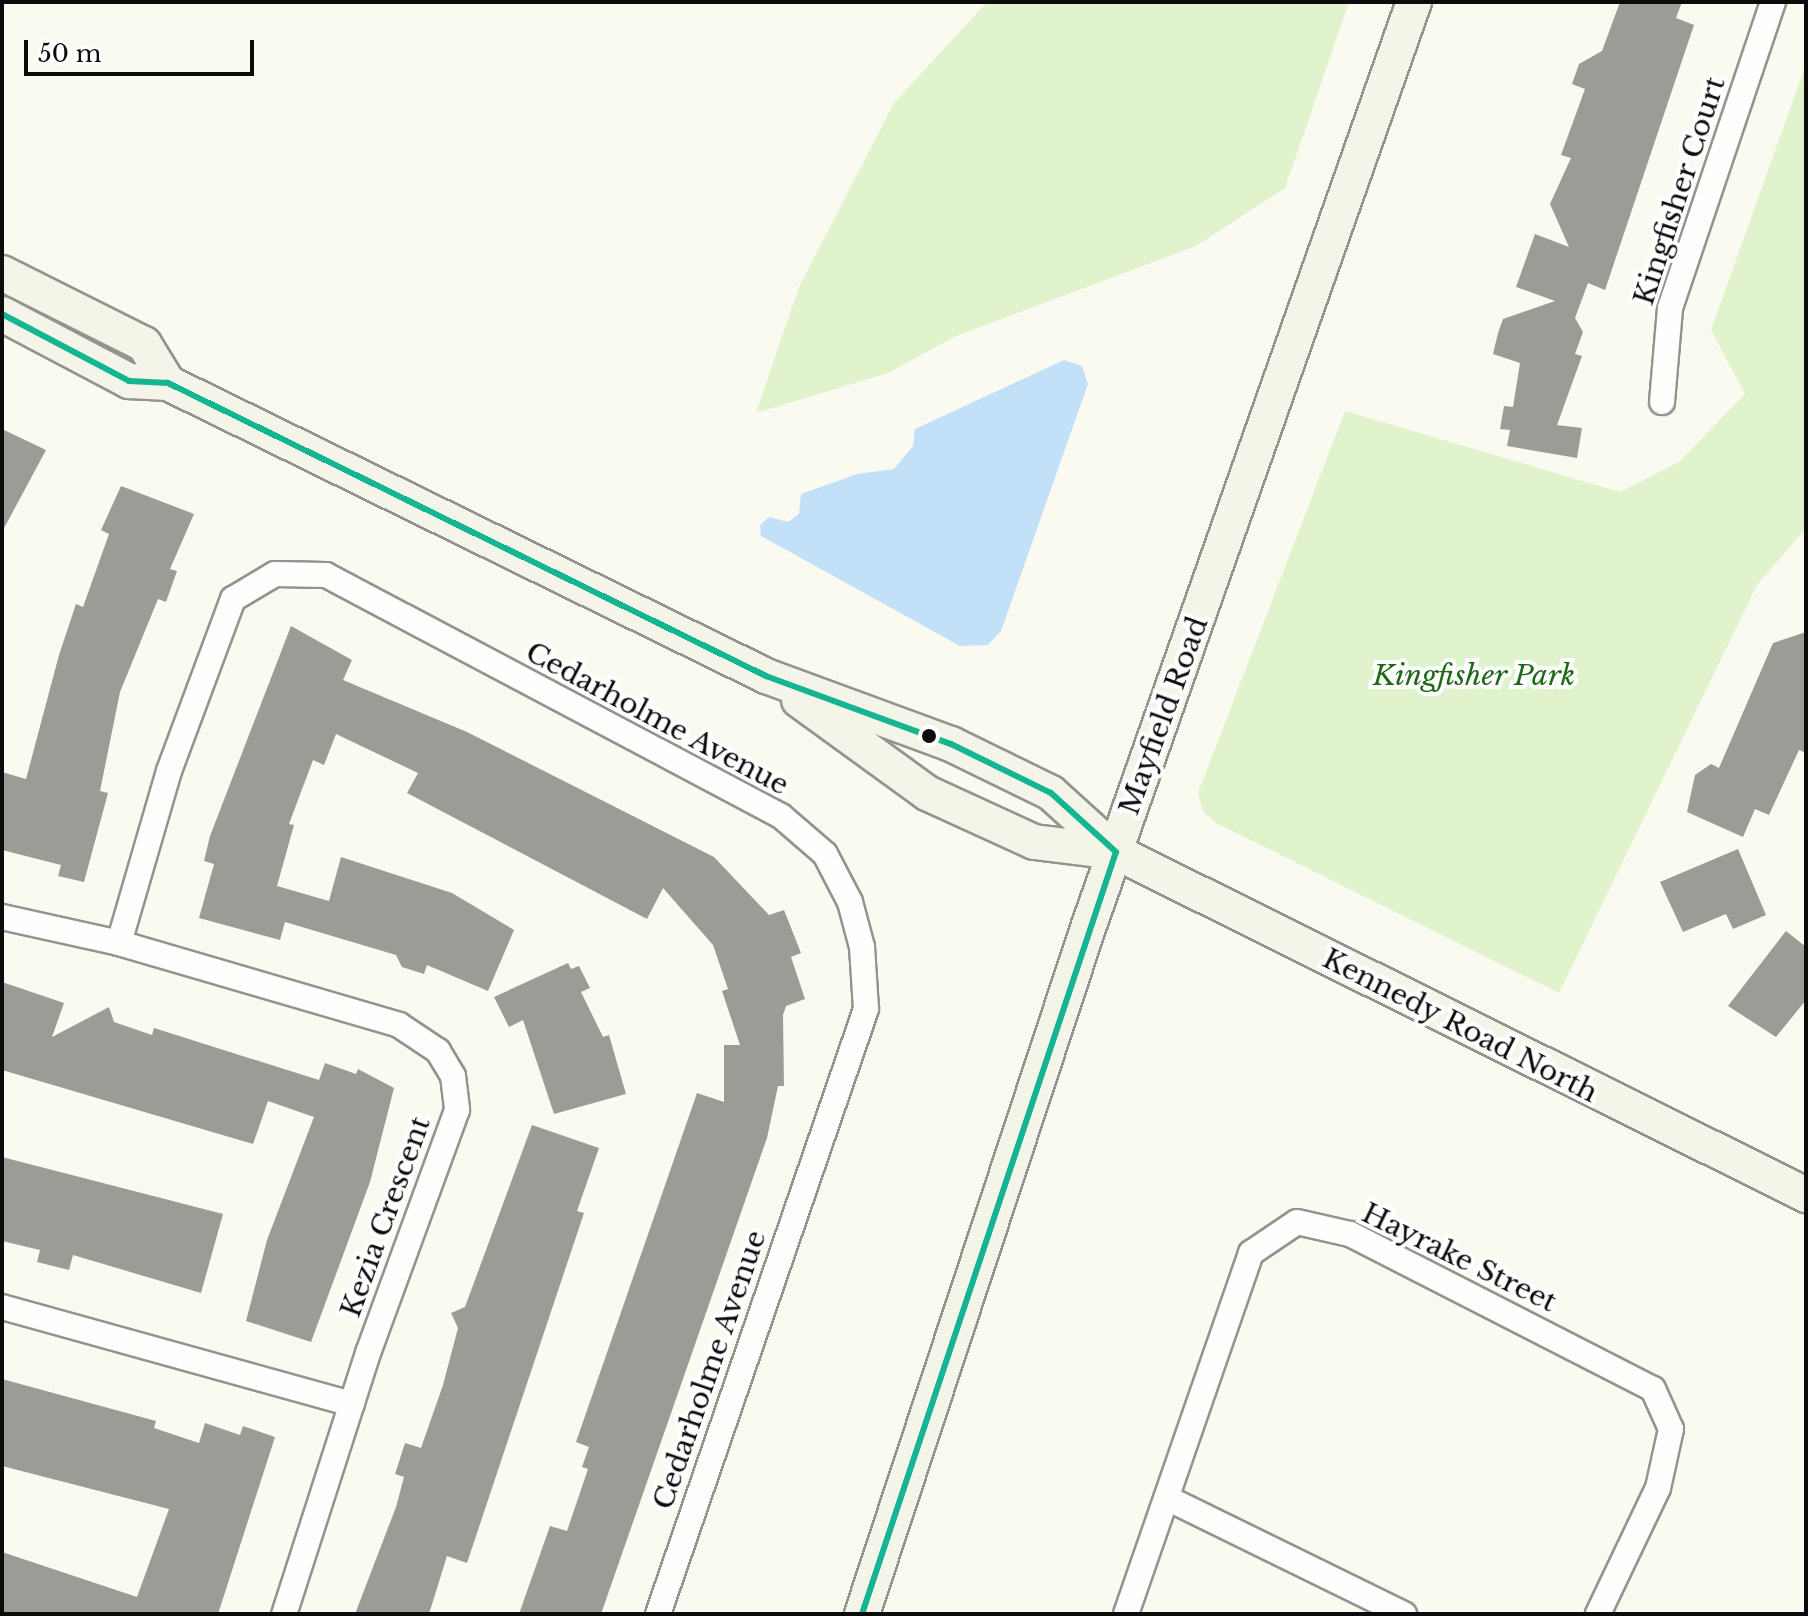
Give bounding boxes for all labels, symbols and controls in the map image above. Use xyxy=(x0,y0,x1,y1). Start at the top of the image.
scale bar xyxy=(28,24,258,74)
text: 50 m xyxy=(38,39,101,68)
street label: Kingfisher Court xyxy=(1627,72,1733,310)
street label: Mayfield Road xyxy=(1113,612,1215,820)
street label: Cedarholme Avenue xyxy=(519,635,795,803)
park label: Kingfisher Park xyxy=(1372,659,1576,693)
unlabelled marker xyxy=(921,728,937,744)
street label: Kennedy Road North xyxy=(1317,942,1603,1110)
street label: Kezia Crescent xyxy=(334,1112,438,1322)
street label: Hayrake Street xyxy=(1356,1196,1562,1320)
street label: Cedarholme Avenue xyxy=(646,1226,774,1514)

